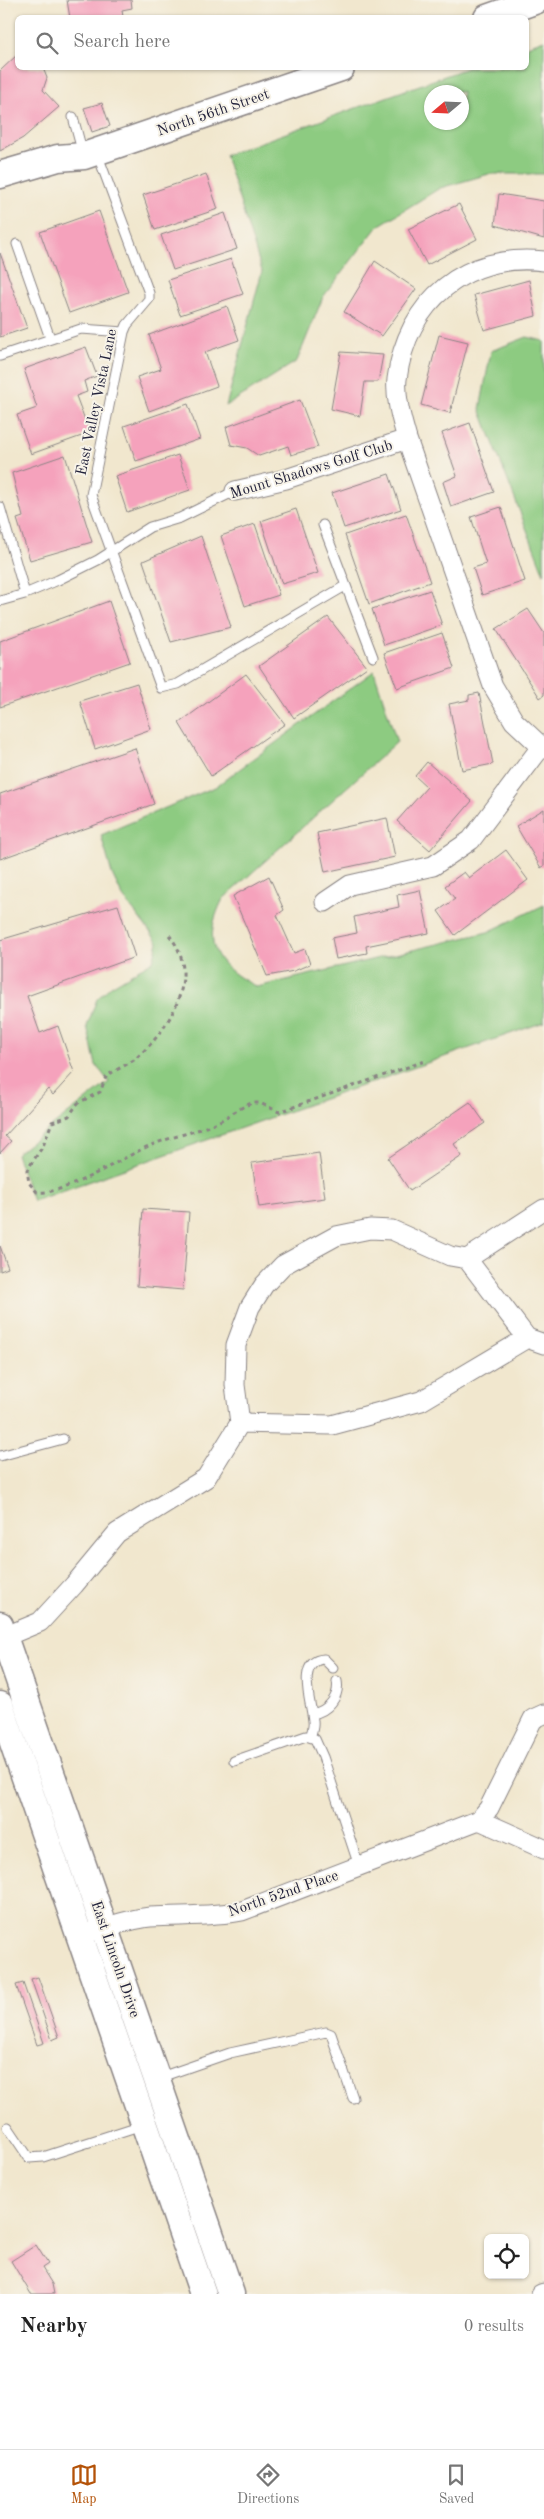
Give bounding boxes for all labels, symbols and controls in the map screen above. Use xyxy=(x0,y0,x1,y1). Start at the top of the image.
search box xyxy=(15,15,529,70)
icon: search xyxy=(33,29,61,57)
text: Search here xyxy=(73,33,170,52)
north arrow xyxy=(424,85,469,130)
street label: North 56th Street xyxy=(155,87,271,140)
street label: East Valley Vista Lane xyxy=(75,328,120,477)
street label: Mount Shadows Golf Club xyxy=(228,439,394,502)
street label: North 52nd Place xyxy=(226,1869,341,1920)
street label: East Lincoln Drive xyxy=(88,1899,142,2020)
map controls xyxy=(484,2234,529,2279)
button: locate xyxy=(484,2234,529,2279)
text: Nearby xyxy=(20,2316,88,2337)
text: 0 results xyxy=(464,2319,524,2335)
tab: Map xyxy=(70,2461,98,2508)
tab: Directions xyxy=(237,2461,299,2508)
tab: Saved xyxy=(439,2461,474,2508)

